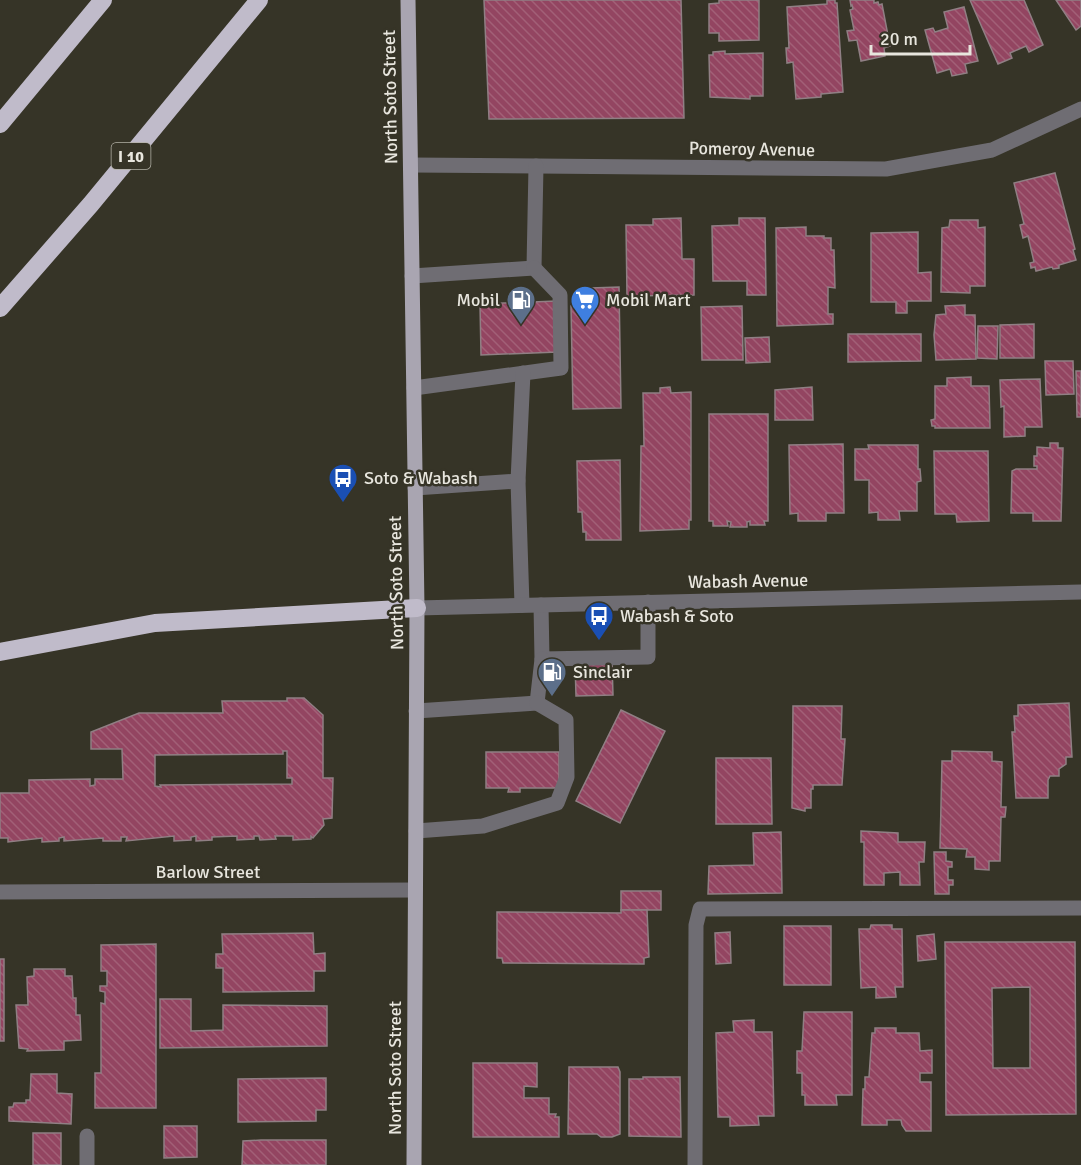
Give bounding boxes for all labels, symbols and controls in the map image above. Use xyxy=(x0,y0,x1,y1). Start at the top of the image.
scale bar xyxy=(871,18,970,56)
text: 20 m xyxy=(880,28,918,50)
street label: North Soto Street xyxy=(378,30,402,164)
street label: Pomeroy Avenue xyxy=(689,137,815,161)
road number: I 10 xyxy=(112,143,150,169)
fuel station icon: Mobil xyxy=(505,284,537,326)
supermarket icon: Mobil Mart xyxy=(569,284,601,326)
place label: Mobil xyxy=(456,289,500,311)
place label: Mobil Mart xyxy=(606,289,690,311)
bus stop icon: Soto & Wabash xyxy=(327,462,359,504)
place label: Soto & Wabash xyxy=(364,467,478,489)
street label: North Soto Street xyxy=(384,516,408,650)
street label: Wabash Avenue xyxy=(688,569,808,593)
bus stop icon: Wabash & Soto xyxy=(583,600,615,642)
place label: Wabash & Soto xyxy=(620,605,734,627)
fuel station icon: Sinclair xyxy=(536,656,568,698)
place label: Sinclair xyxy=(573,661,633,683)
street label: Barlow Street xyxy=(156,861,260,883)
street label: North Soto Street xyxy=(384,1001,406,1135)

